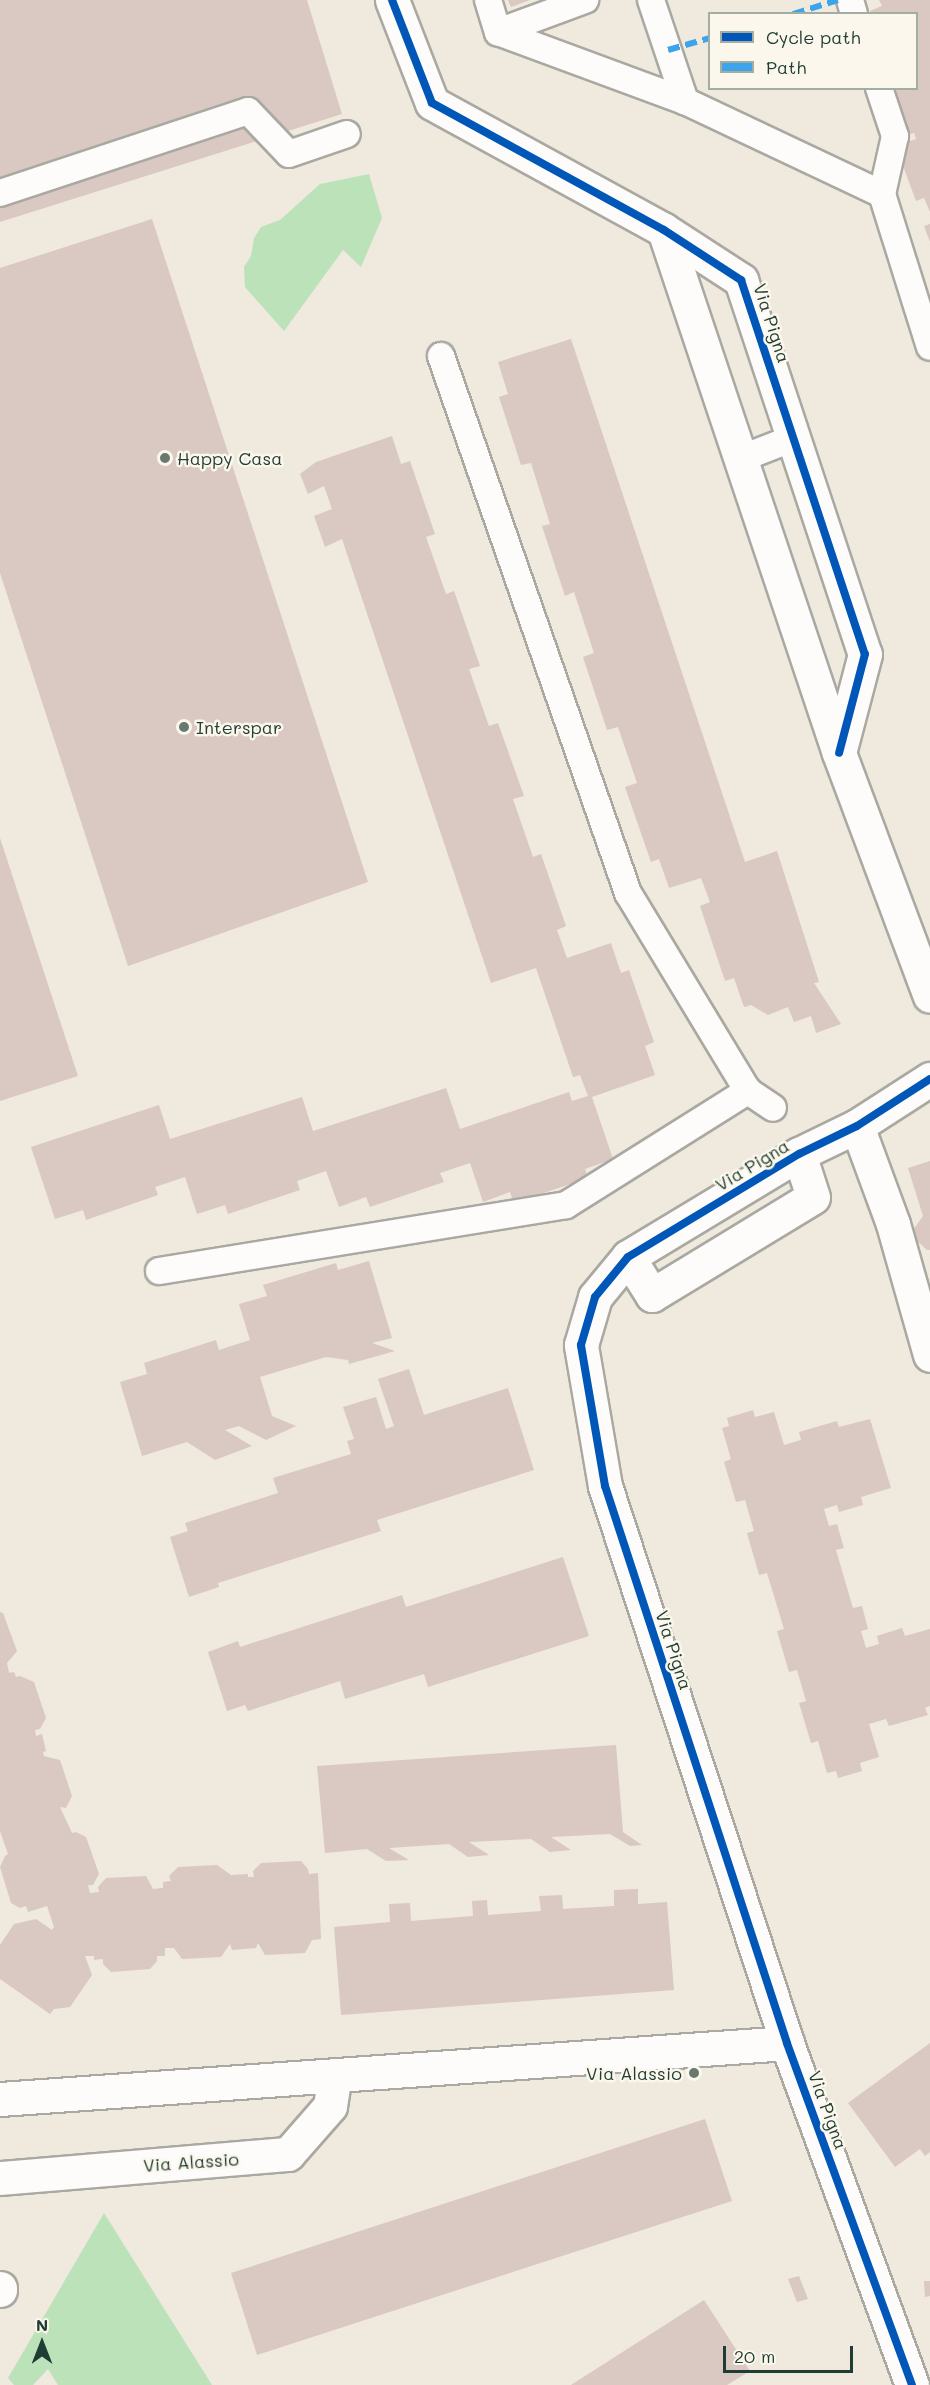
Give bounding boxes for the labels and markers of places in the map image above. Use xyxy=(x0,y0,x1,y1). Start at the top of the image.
place label: Happy Casa xyxy=(177,447,282,469)
marker: Happy Casa xyxy=(158,451,172,465)
place label: Interspar xyxy=(196,716,282,738)
marker: Interspar xyxy=(177,720,191,734)
place label: Via Alassio xyxy=(586,2062,682,2084)
marker: Via Alassio xyxy=(687,2066,701,2080)

